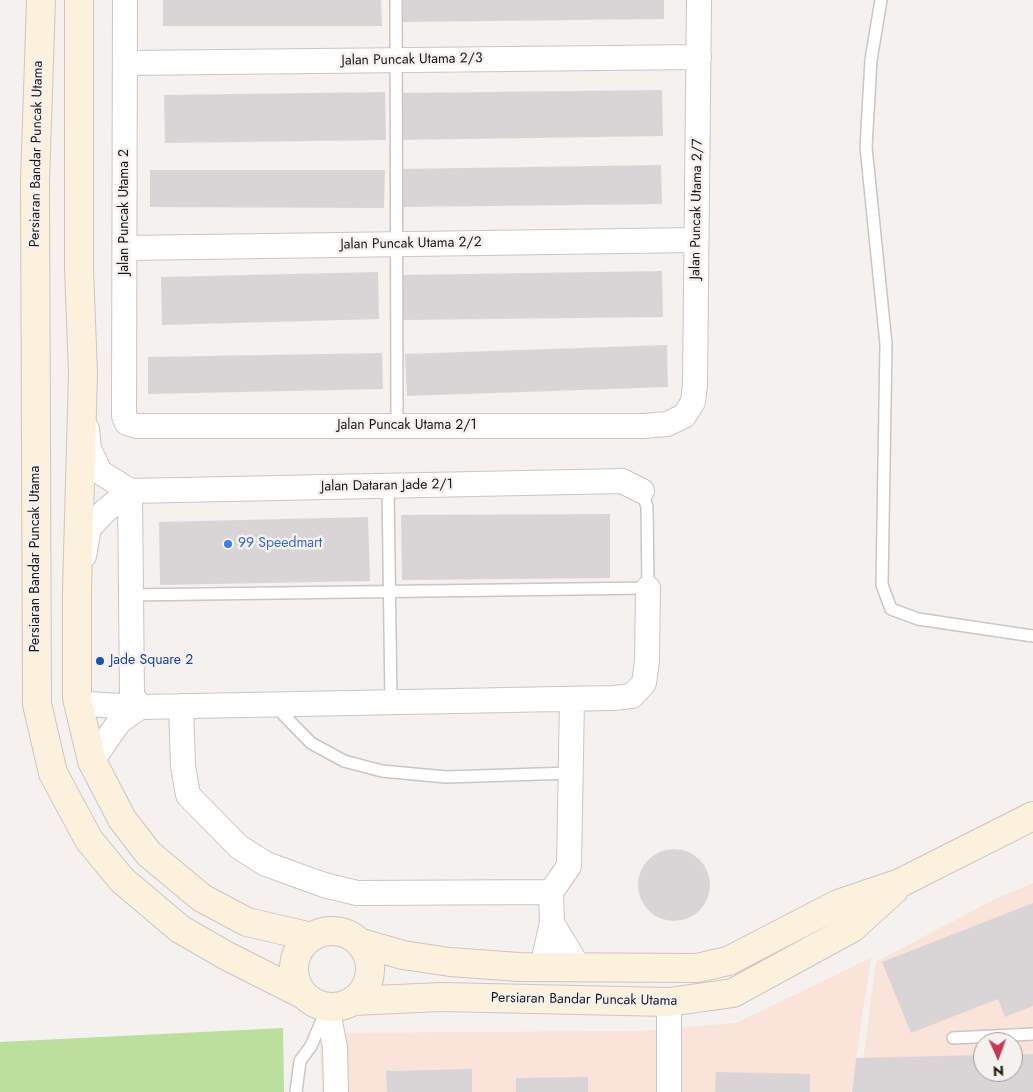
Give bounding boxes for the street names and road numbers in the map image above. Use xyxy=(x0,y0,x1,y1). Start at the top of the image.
street label: Jalan Puncak Utama 2/3 xyxy=(341,50,483,70)
street label: Persiaran Bandar Puncak Utama xyxy=(27,61,47,247)
street label: Jalan Puncak Utama 2/7 xyxy=(687,139,707,279)
street label: Jalan Puncak Utama 2 xyxy=(117,149,133,275)
street label: Jalan Puncak Utama 2/2 xyxy=(340,234,482,254)
street label: Jalan Puncak Utama 2/1 xyxy=(337,418,477,434)
street label: Persiaran Bandar Puncak Utama xyxy=(28,466,44,652)
street label: Jalan Dataran Jade 2/1 xyxy=(321,476,453,496)
street label: Persiaran Bandar Puncak Utama xyxy=(491,990,677,1010)

